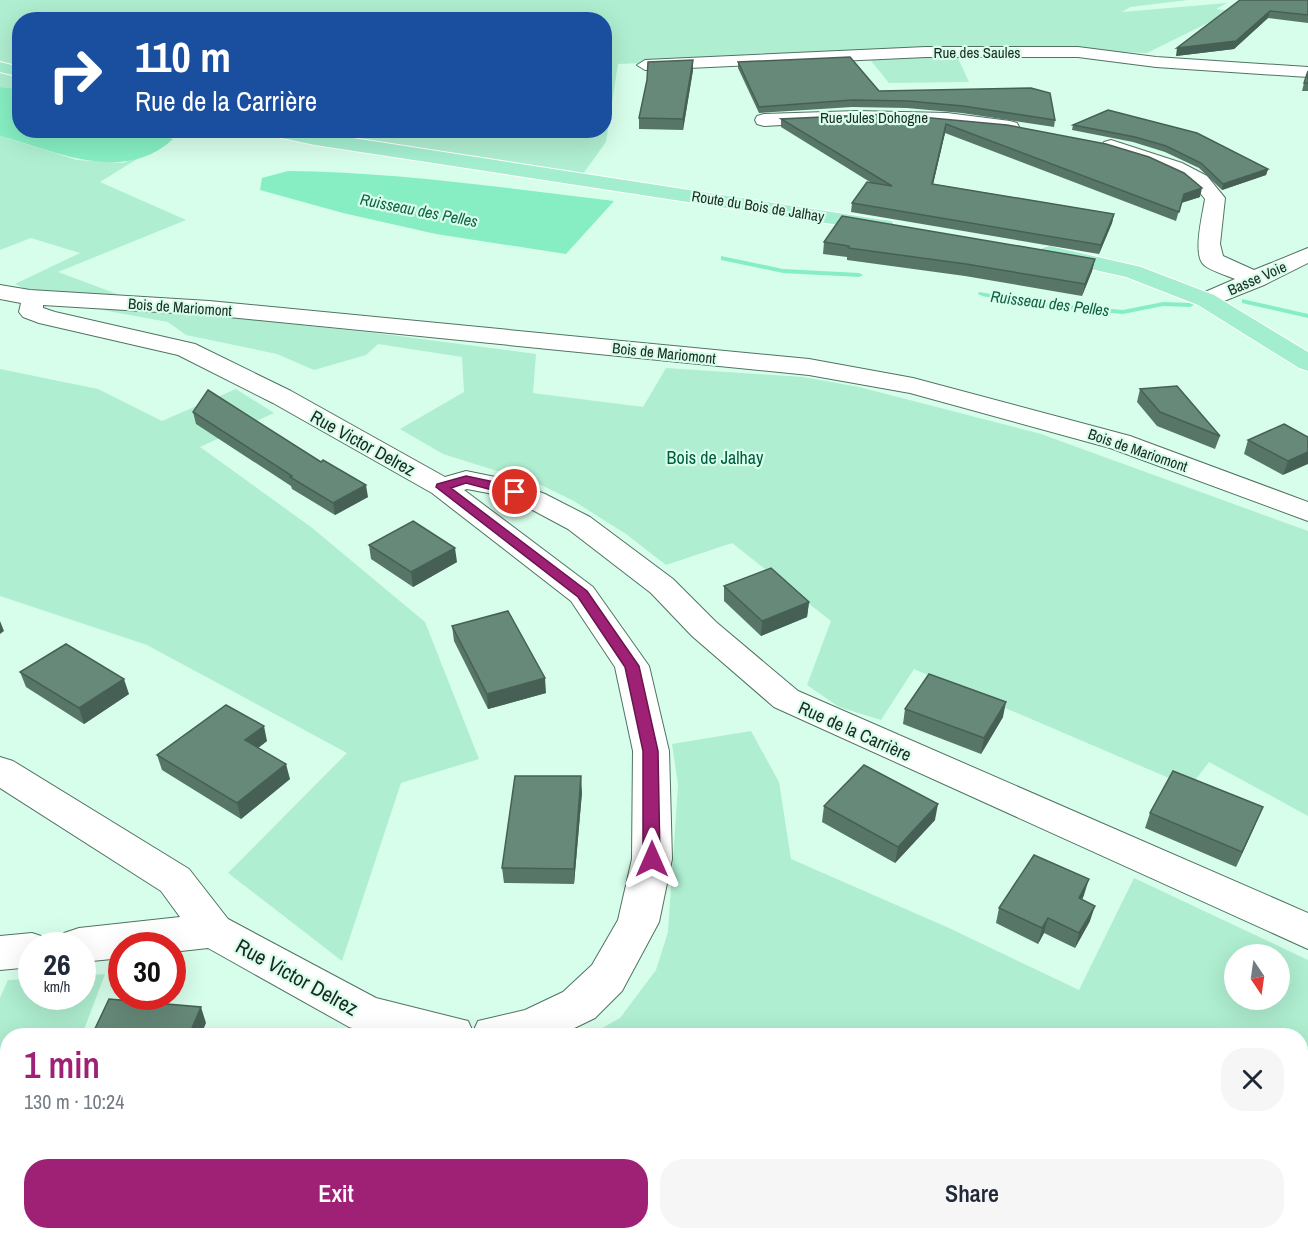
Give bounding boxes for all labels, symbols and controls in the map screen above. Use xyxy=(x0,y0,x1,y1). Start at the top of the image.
text: 110 m xyxy=(135,29,231,85)
icon: right xyxy=(36,36,114,114)
street label: Rue des Saules xyxy=(934,42,1020,63)
text: Rue de la Carrière xyxy=(135,83,317,119)
street label: Rue Jules Dohogne xyxy=(820,107,928,128)
street label: Route du Bois de Jalhay xyxy=(690,185,827,227)
water label: Ruisseau des Pelles xyxy=(358,188,480,232)
street label: Basse Voie xyxy=(1224,256,1290,300)
water label: Ruisseau des Pelles xyxy=(989,285,1111,321)
street label: Bois de Mariomont xyxy=(127,293,233,321)
street label: Bois de Mariomont xyxy=(611,337,717,369)
street label: Rue Victor Delrez xyxy=(306,404,420,482)
street label: Bois de Mariomont xyxy=(1085,423,1191,477)
park label: Bois de Jalhay xyxy=(667,445,764,470)
pin xyxy=(489,466,540,517)
icon: arrive xyxy=(498,475,531,508)
street label: Rue de la Carrière xyxy=(794,695,916,767)
position arrow xyxy=(620,827,684,891)
street label: Rue Victor Delrez xyxy=(231,931,364,1023)
speed limit sign: 30 xyxy=(108,932,186,1010)
text: 26 xyxy=(43,944,71,984)
north arrow xyxy=(1224,944,1290,1010)
map controls xyxy=(1224,944,1290,1010)
text: km/h xyxy=(44,976,70,997)
text: 1 min xyxy=(24,1041,100,1089)
button: close xyxy=(1221,1048,1284,1111)
text: 130 m · 10:24 xyxy=(24,1088,124,1115)
button: Exit xyxy=(24,1159,648,1228)
button: Share xyxy=(660,1159,1284,1228)

